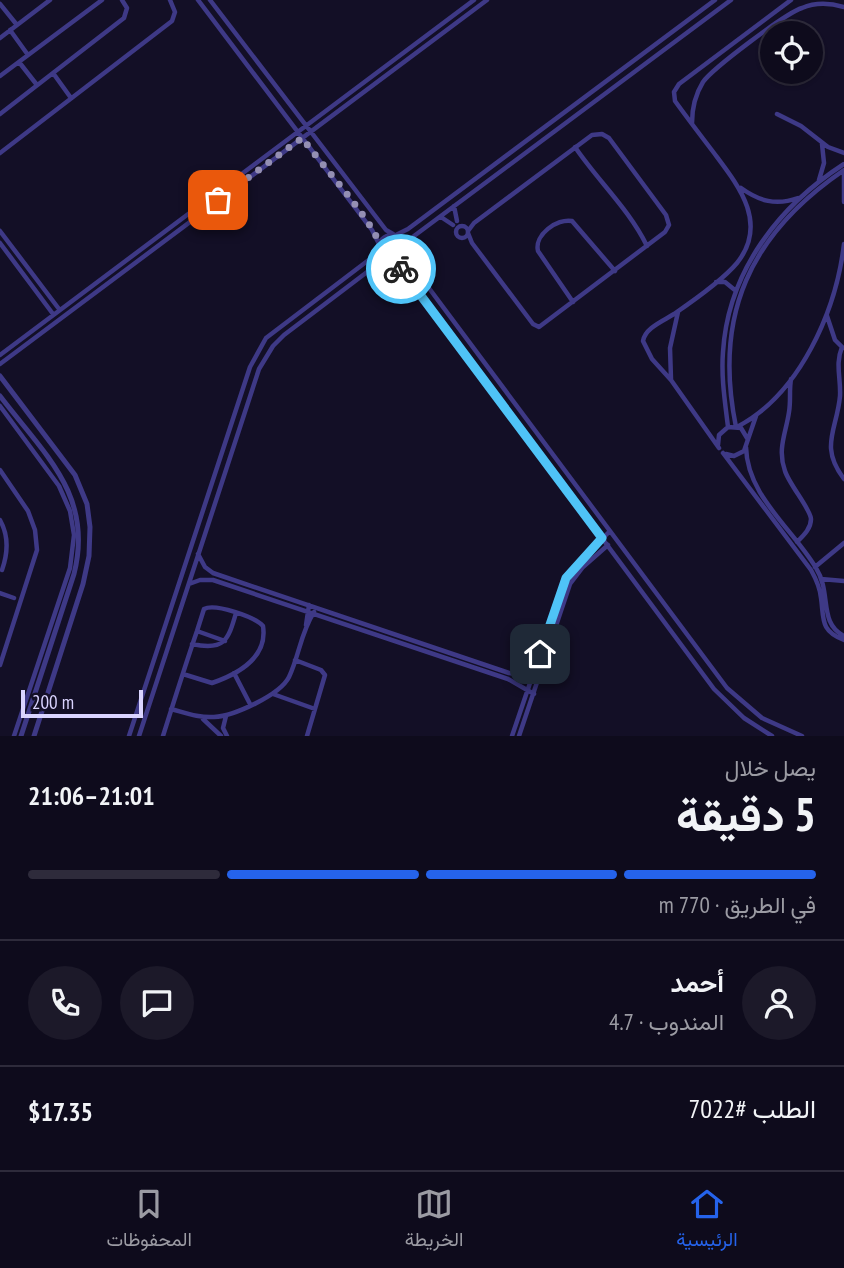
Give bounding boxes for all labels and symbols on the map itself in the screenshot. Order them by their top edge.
pin [188,170,248,230]
courier [366,234,436,304]
pin [510,624,570,684]
scale bar [21,687,144,719]

